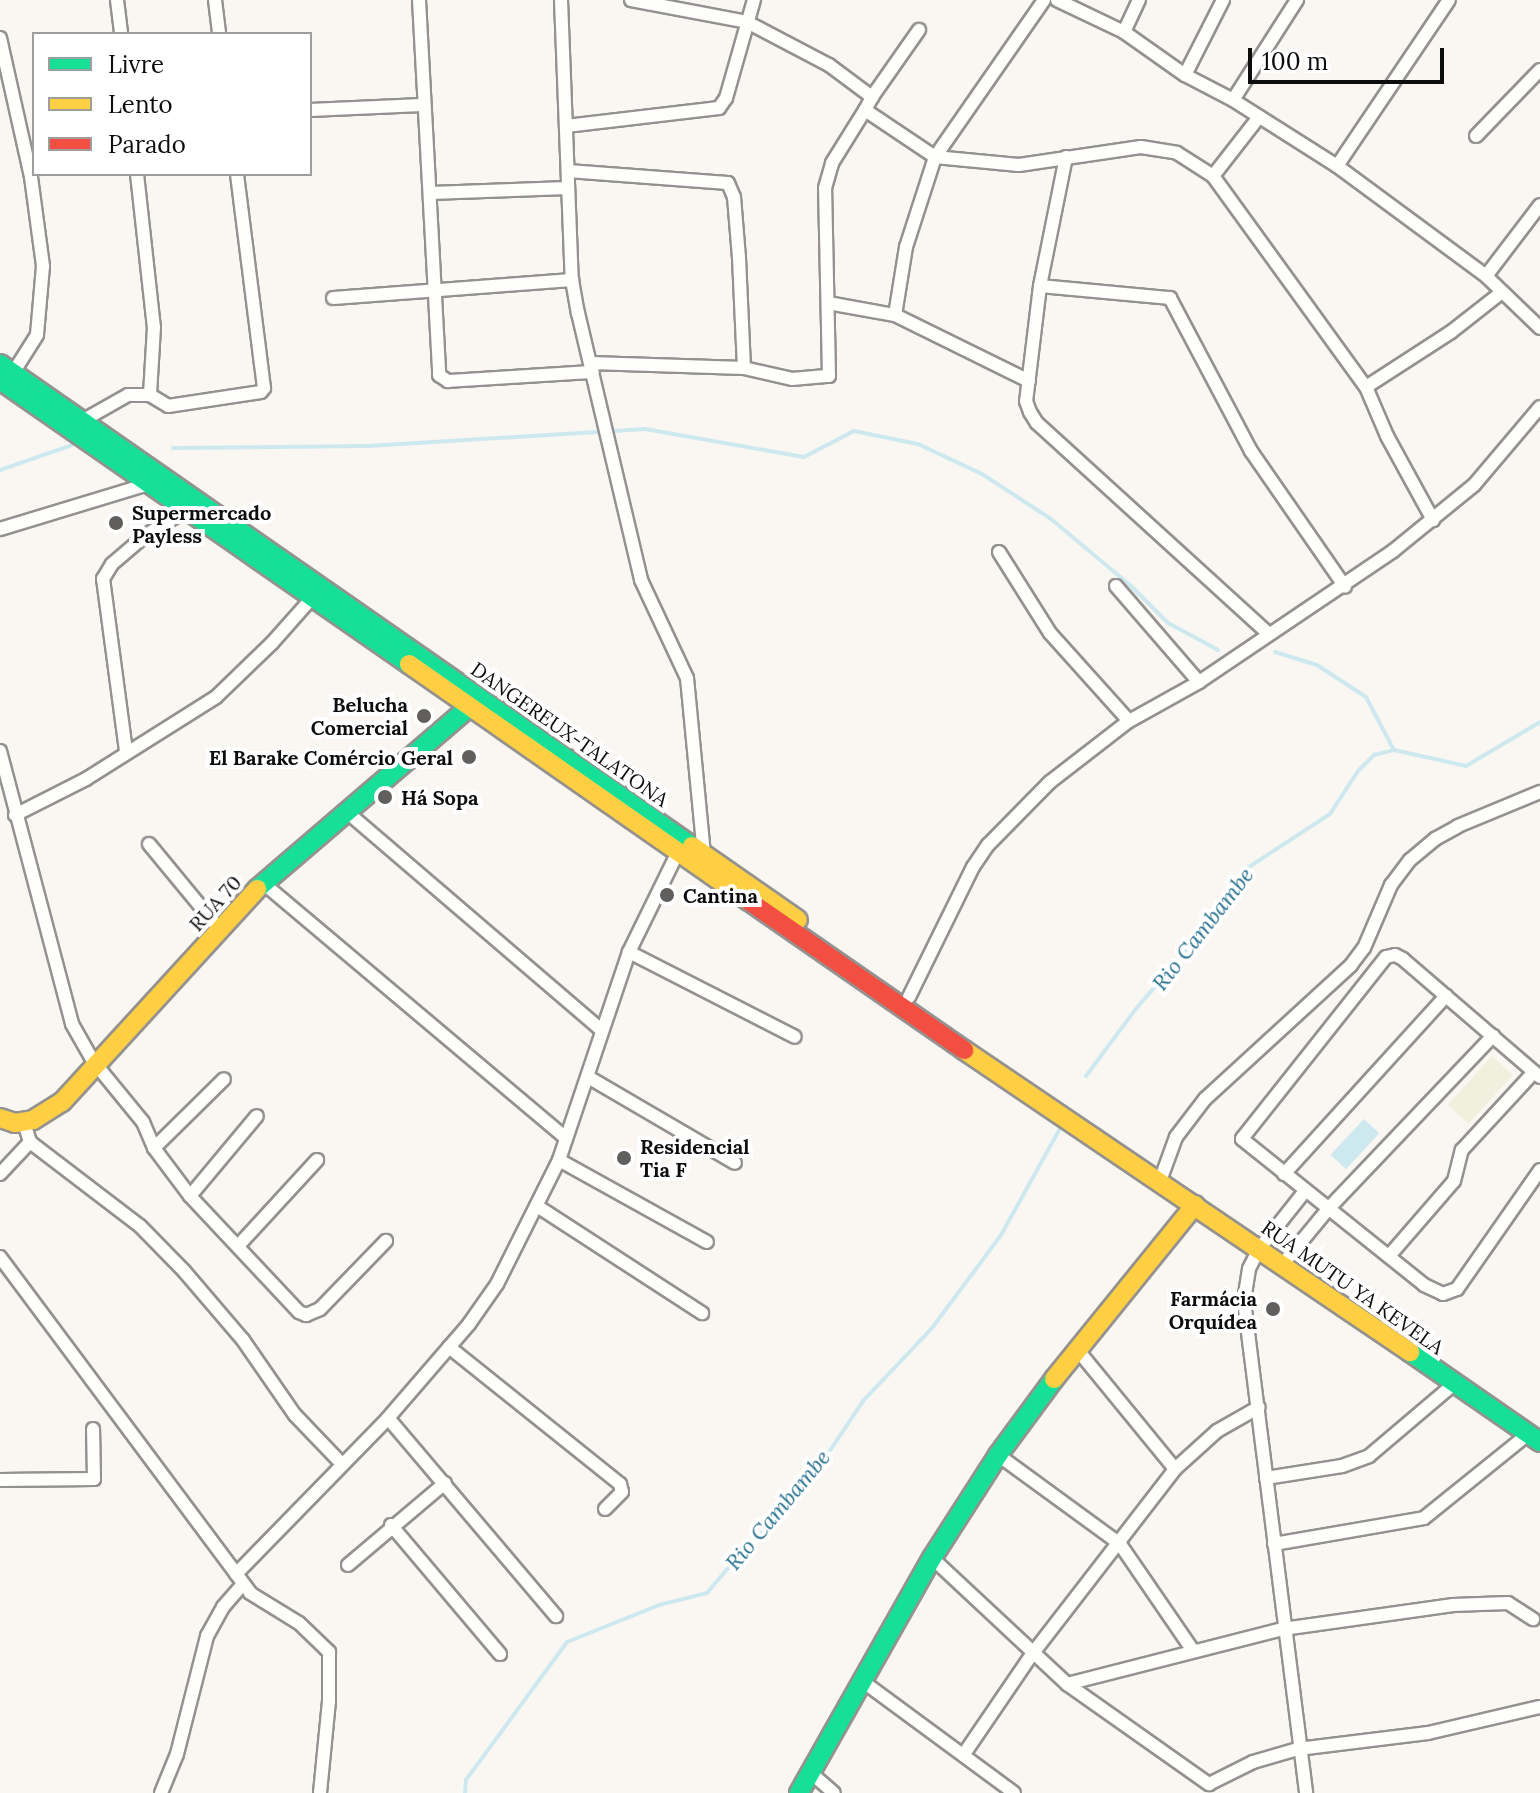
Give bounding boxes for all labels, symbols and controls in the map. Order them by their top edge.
legend [32,32,312,176]
scale bar [1252,32,1448,82]
text: 100 m [1262,46,1328,77]
text: Livre [108,49,164,80]
text: Lento [108,89,173,120]
text: Parado [108,129,186,160]
place label: Supermercado Payless [132,500,271,547]
marker: Supermercado Payless [107,514,125,532]
street label: DANGEREUX-TALATONA [467,657,673,811]
place label: Belucha Comercial [311,692,408,739]
marker: Belucha Comercial [415,707,433,725]
place label: El Barake Comércio Geral [209,745,453,769]
marker: El Barake Comércio Geral [460,748,478,766]
place label: Há Sopa [401,785,478,809]
marker: Há Sopa [376,788,394,806]
water label: Rio Cambambe [1147,862,1259,996]
street label: RUA 70 [184,870,246,936]
place label: Cantina [683,883,758,907]
marker: Cantina [658,886,676,904]
place label: Residencial Tia F [640,1134,749,1181]
marker: Residencial Tia F [615,1149,633,1167]
street label: RUA MUTU YA KEVELA [1257,1215,1449,1359]
place label: Farmácia Orquídea [1169,1286,1257,1333]
marker: Farmácia Orquídea [1264,1300,1282,1318]
water label: Rio Cambambe [720,1445,836,1575]

